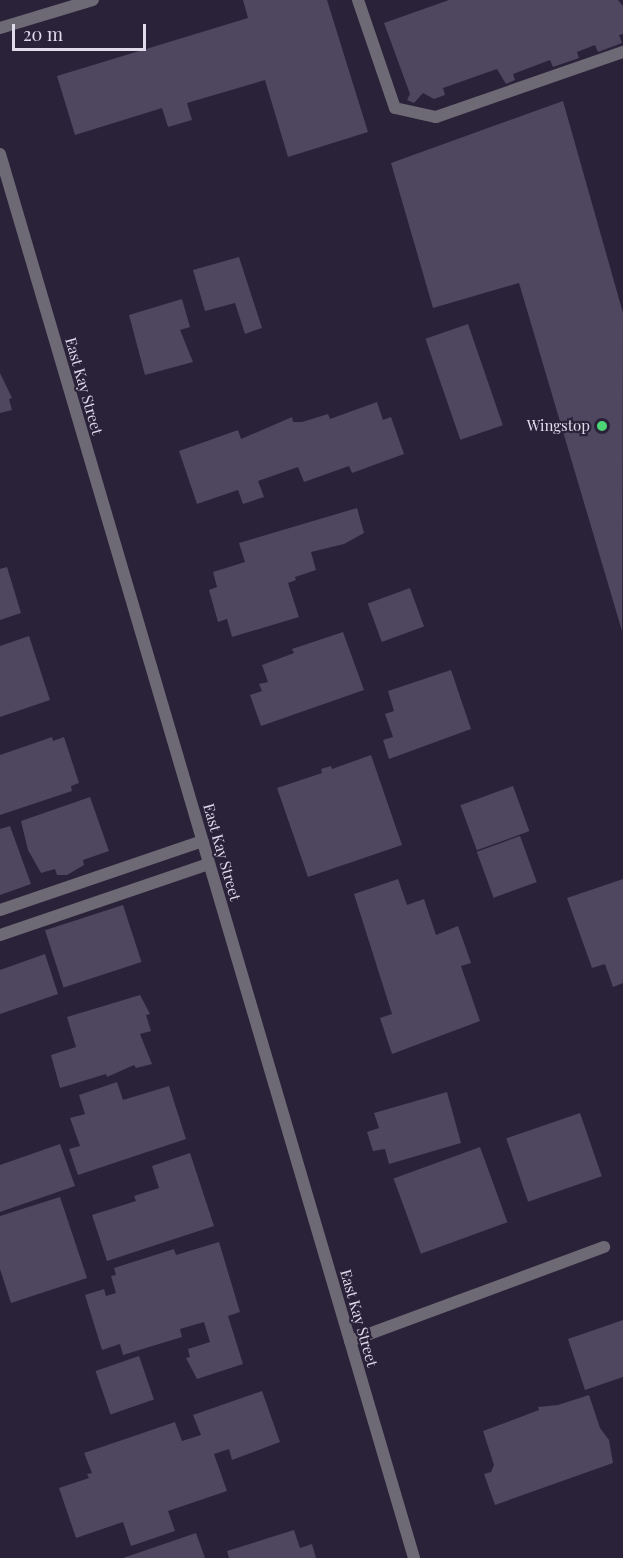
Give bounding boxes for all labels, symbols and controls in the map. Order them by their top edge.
scale bar [15,12,148,50]
text: 20 m [23,22,63,46]
street label: East Kay Street [61,335,107,437]
place label: Wingstop [527,417,590,435]
marker: Wingstop [595,419,609,433]
street label: East Kay Street [199,801,245,903]
street label: East Kay Street [336,1267,382,1369]

